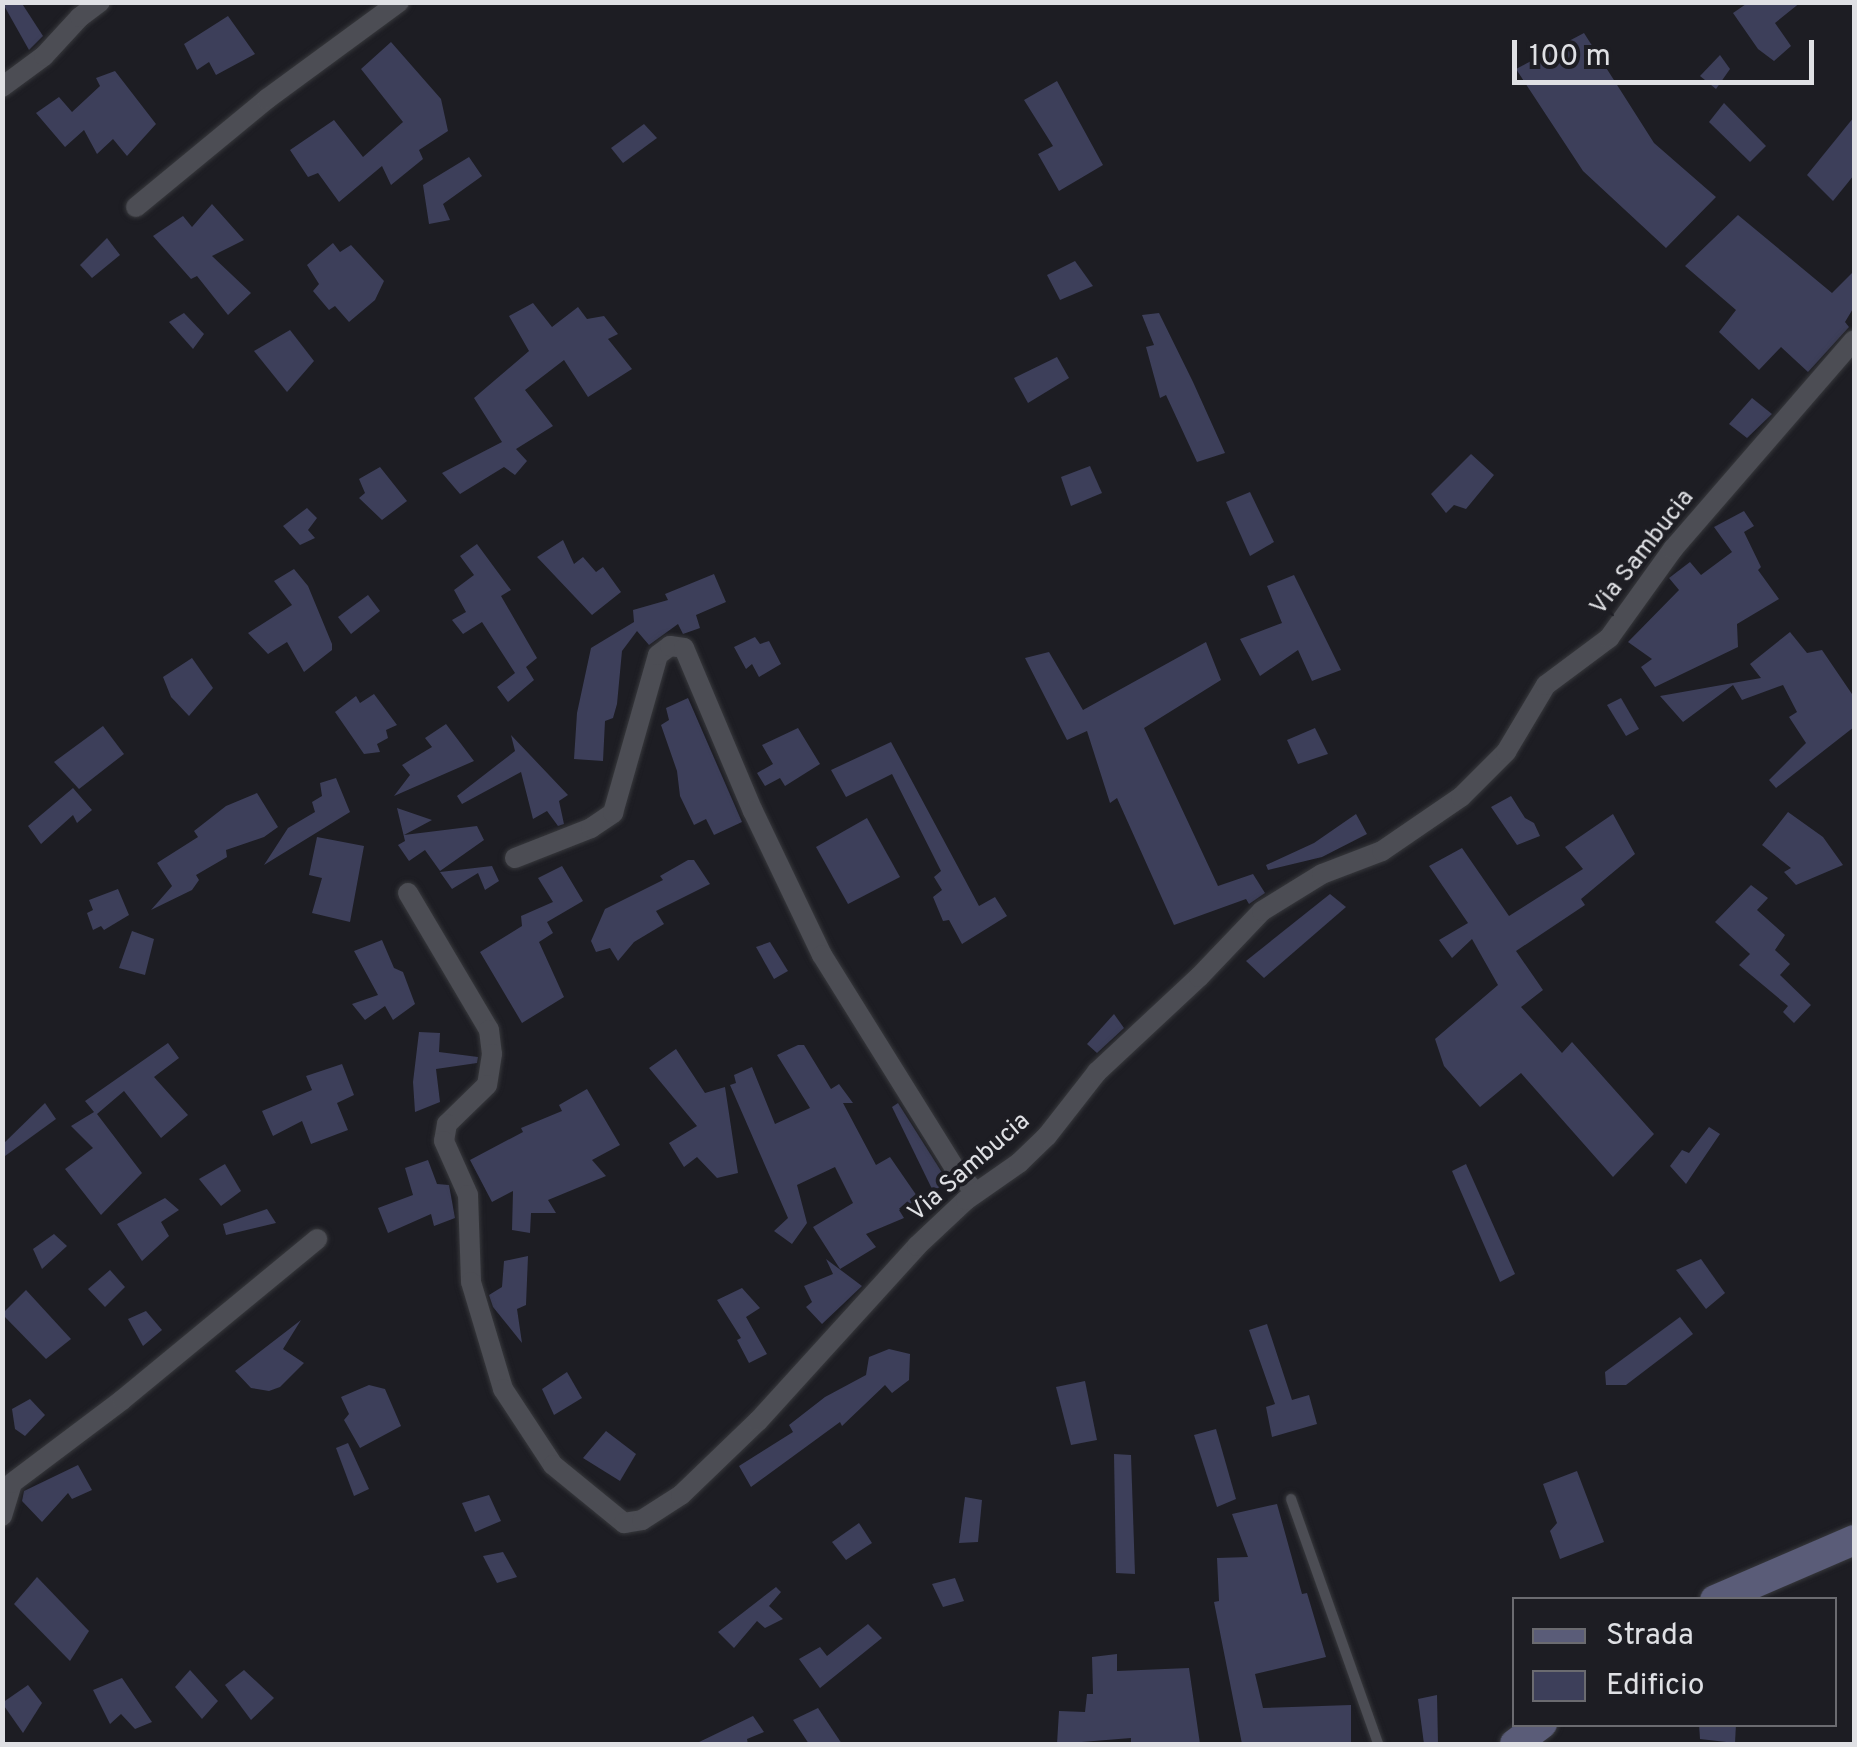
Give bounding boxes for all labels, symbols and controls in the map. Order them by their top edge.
scale bar [1517,20,1820,82]
text: 100 m [1529,39,1611,76]
street label: Via Sambucia [1585,484,1701,622]
street label: Via Sambucia [903,1107,1037,1229]
legend [1512,1597,1837,1727]
text: Strada [1606,1618,1694,1655]
text: Edificio [1606,1668,1704,1705]

